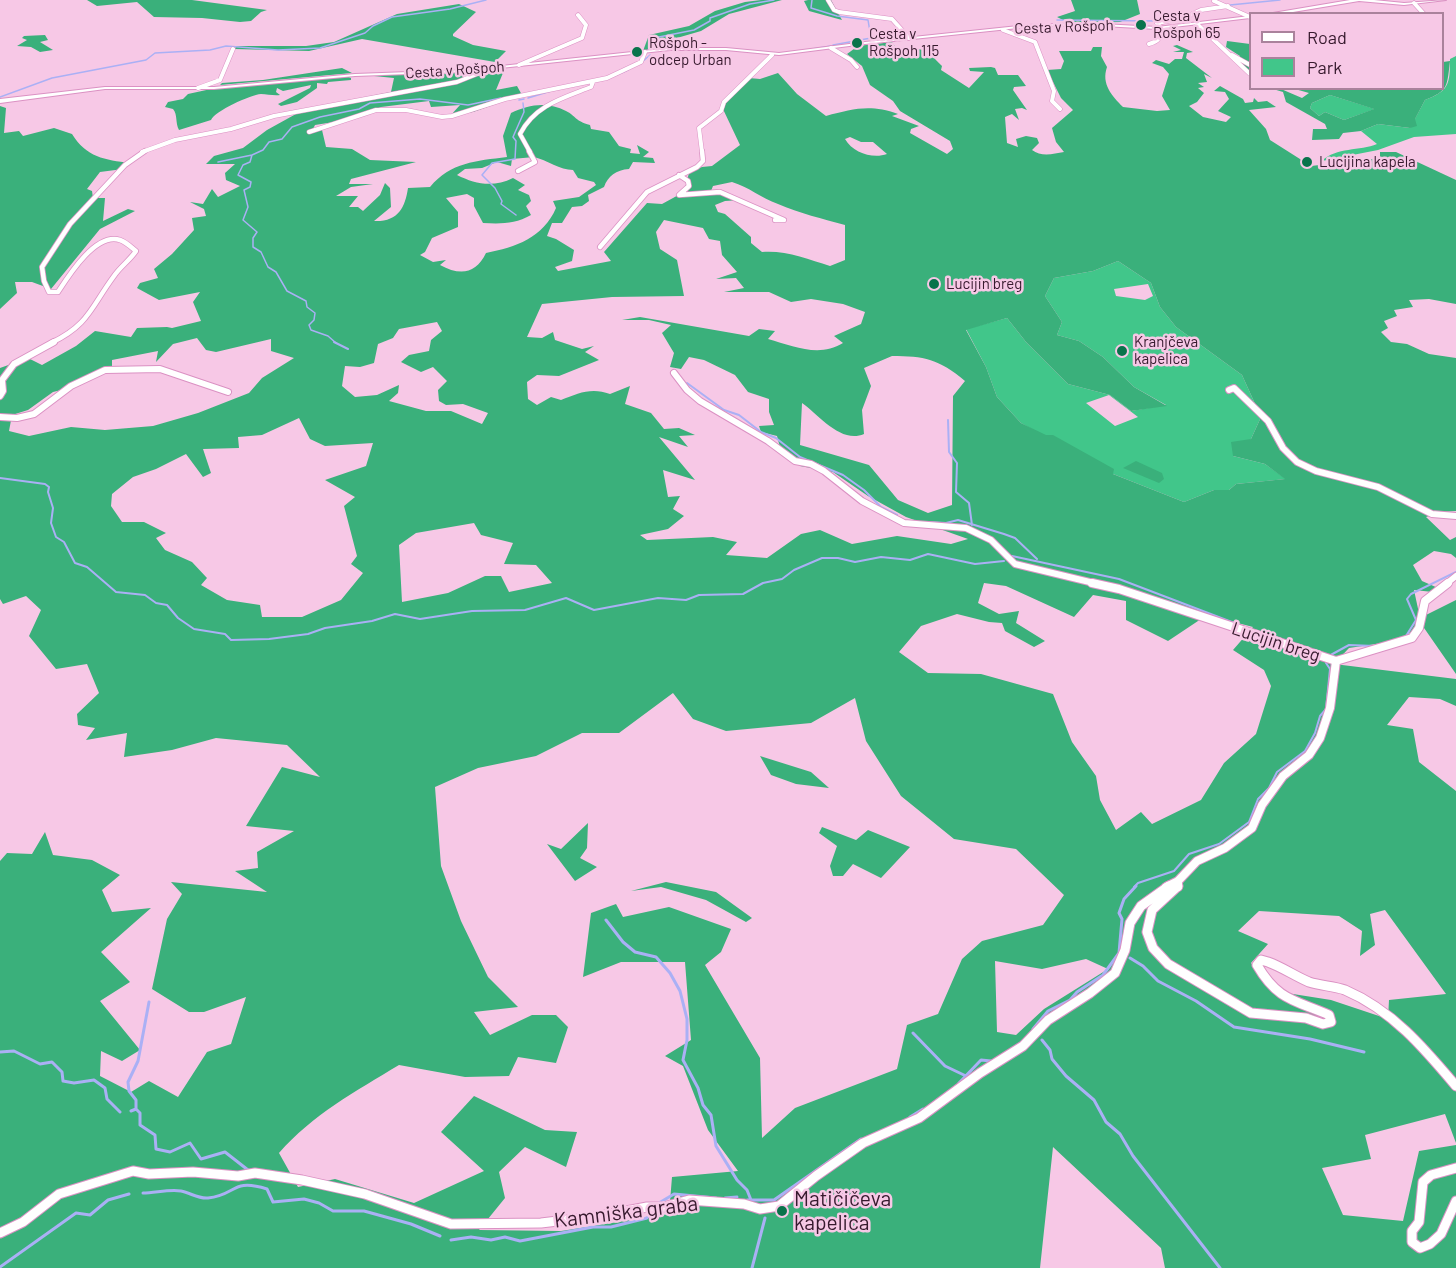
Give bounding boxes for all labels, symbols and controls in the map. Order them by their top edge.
place label: Cesta v Rošpoh 65 [1153,7,1220,42]
legend [1249,12,1444,90]
street label: Cesta v Rošpoh [1014,16,1114,38]
marker: Cesta v Rošpoh 65 [1134,18,1148,32]
place label: Cesta v Rošpoh 115 [869,25,939,60]
text: Road [1307,26,1347,48]
place label: Rošpoh - odcep Urban [649,34,732,69]
marker: Cesta v Rošpoh 115 [850,36,864,50]
marker: Rošpoh - odcep Urban [630,45,644,59]
text: Park [1307,56,1342,78]
street label: Cesta v Rošpoh [405,58,505,82]
place label: Lucijina kapela [1319,153,1416,171]
marker: Lucijina kapela [1300,155,1314,169]
place label: Lucijin breg [946,275,1022,293]
marker: Lucijin breg [927,277,941,291]
place label: Kranjčeva kapelica [1134,333,1198,368]
marker: Kranjčeva kapelica [1115,344,1129,358]
street label: Lucijin breg [1229,618,1323,666]
place label: Matičičeva kapelica [794,1186,891,1236]
street label: Kamniška graba [553,1191,699,1233]
marker: Matičičeva kapelica [775,1204,789,1218]

